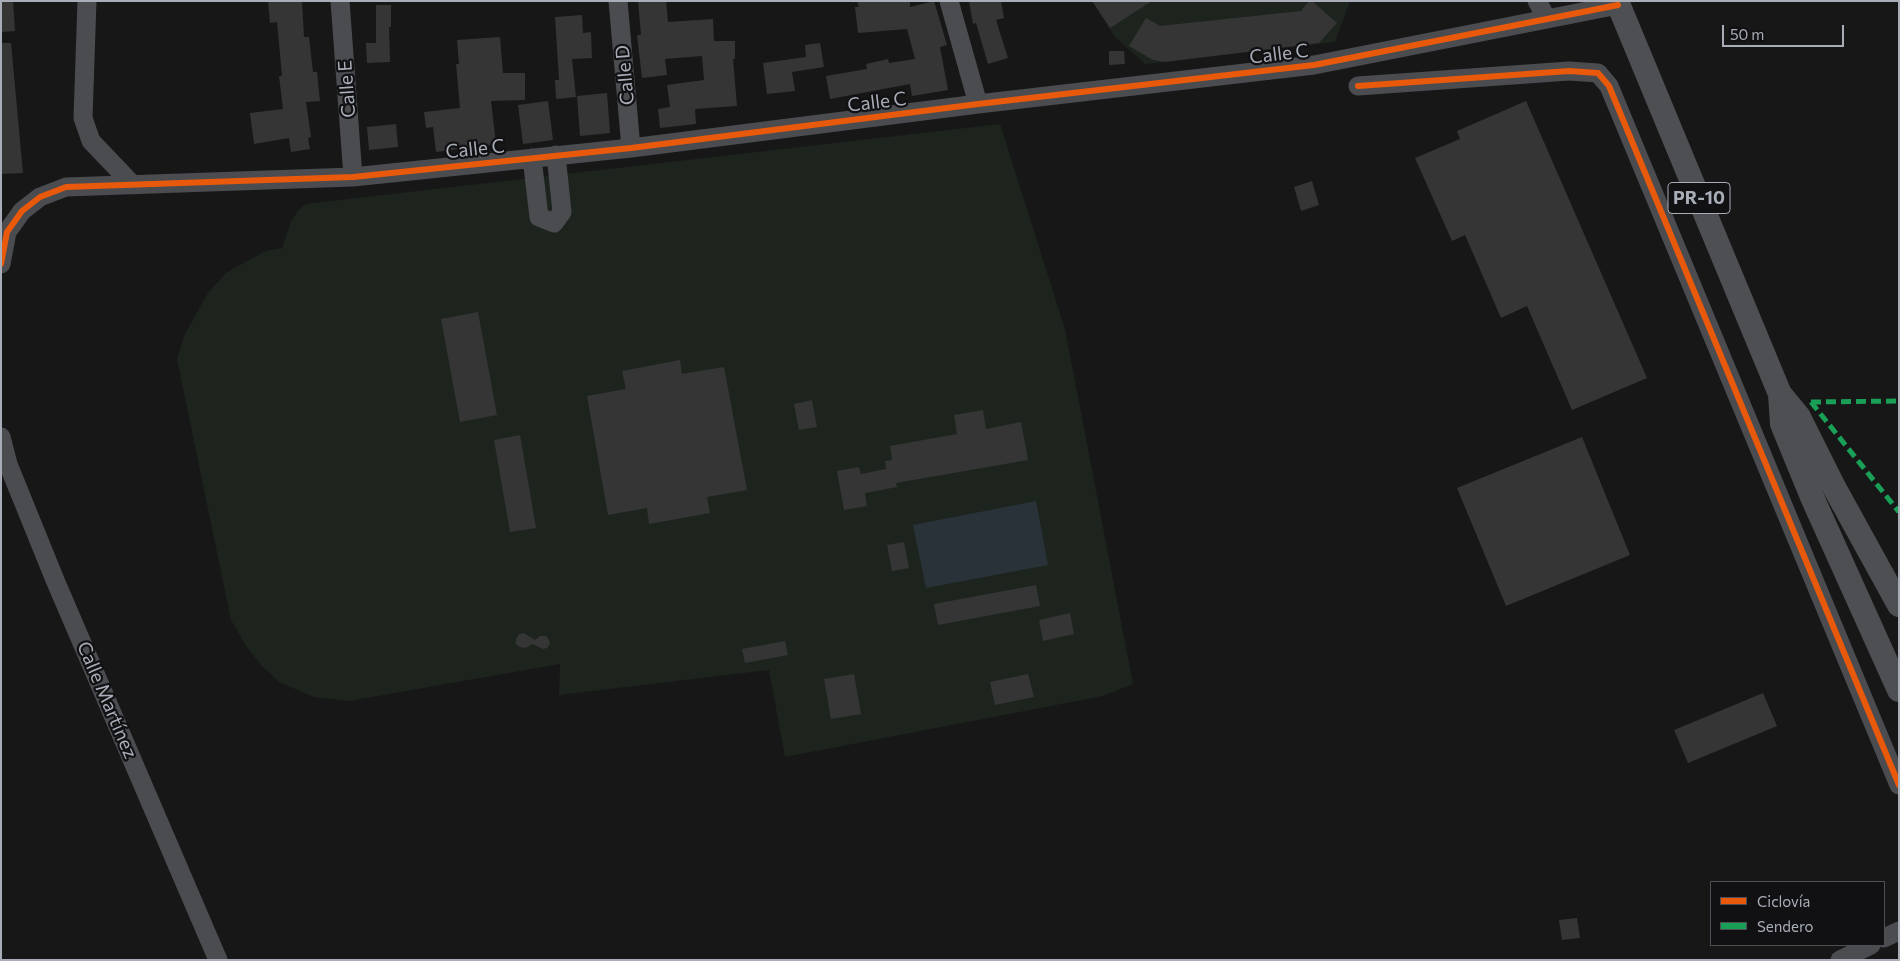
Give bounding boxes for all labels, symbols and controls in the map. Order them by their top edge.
scale bar [1725,15,1848,47]
text: 50 m [1730,25,1764,43]
street label: Calle C [1248,39,1310,69]
street label: Calle D [611,44,639,106]
street label: Calle E [334,60,360,118]
street label: Calle C [846,87,908,117]
street label: Calle C [444,135,506,163]
road number: PR-10 [1668,182,1730,214]
street label: Calle Martínez [72,638,142,762]
legend [1710,881,1885,946]
text: Ciclovía [1757,892,1810,910]
text: Sendero [1757,917,1814,935]

